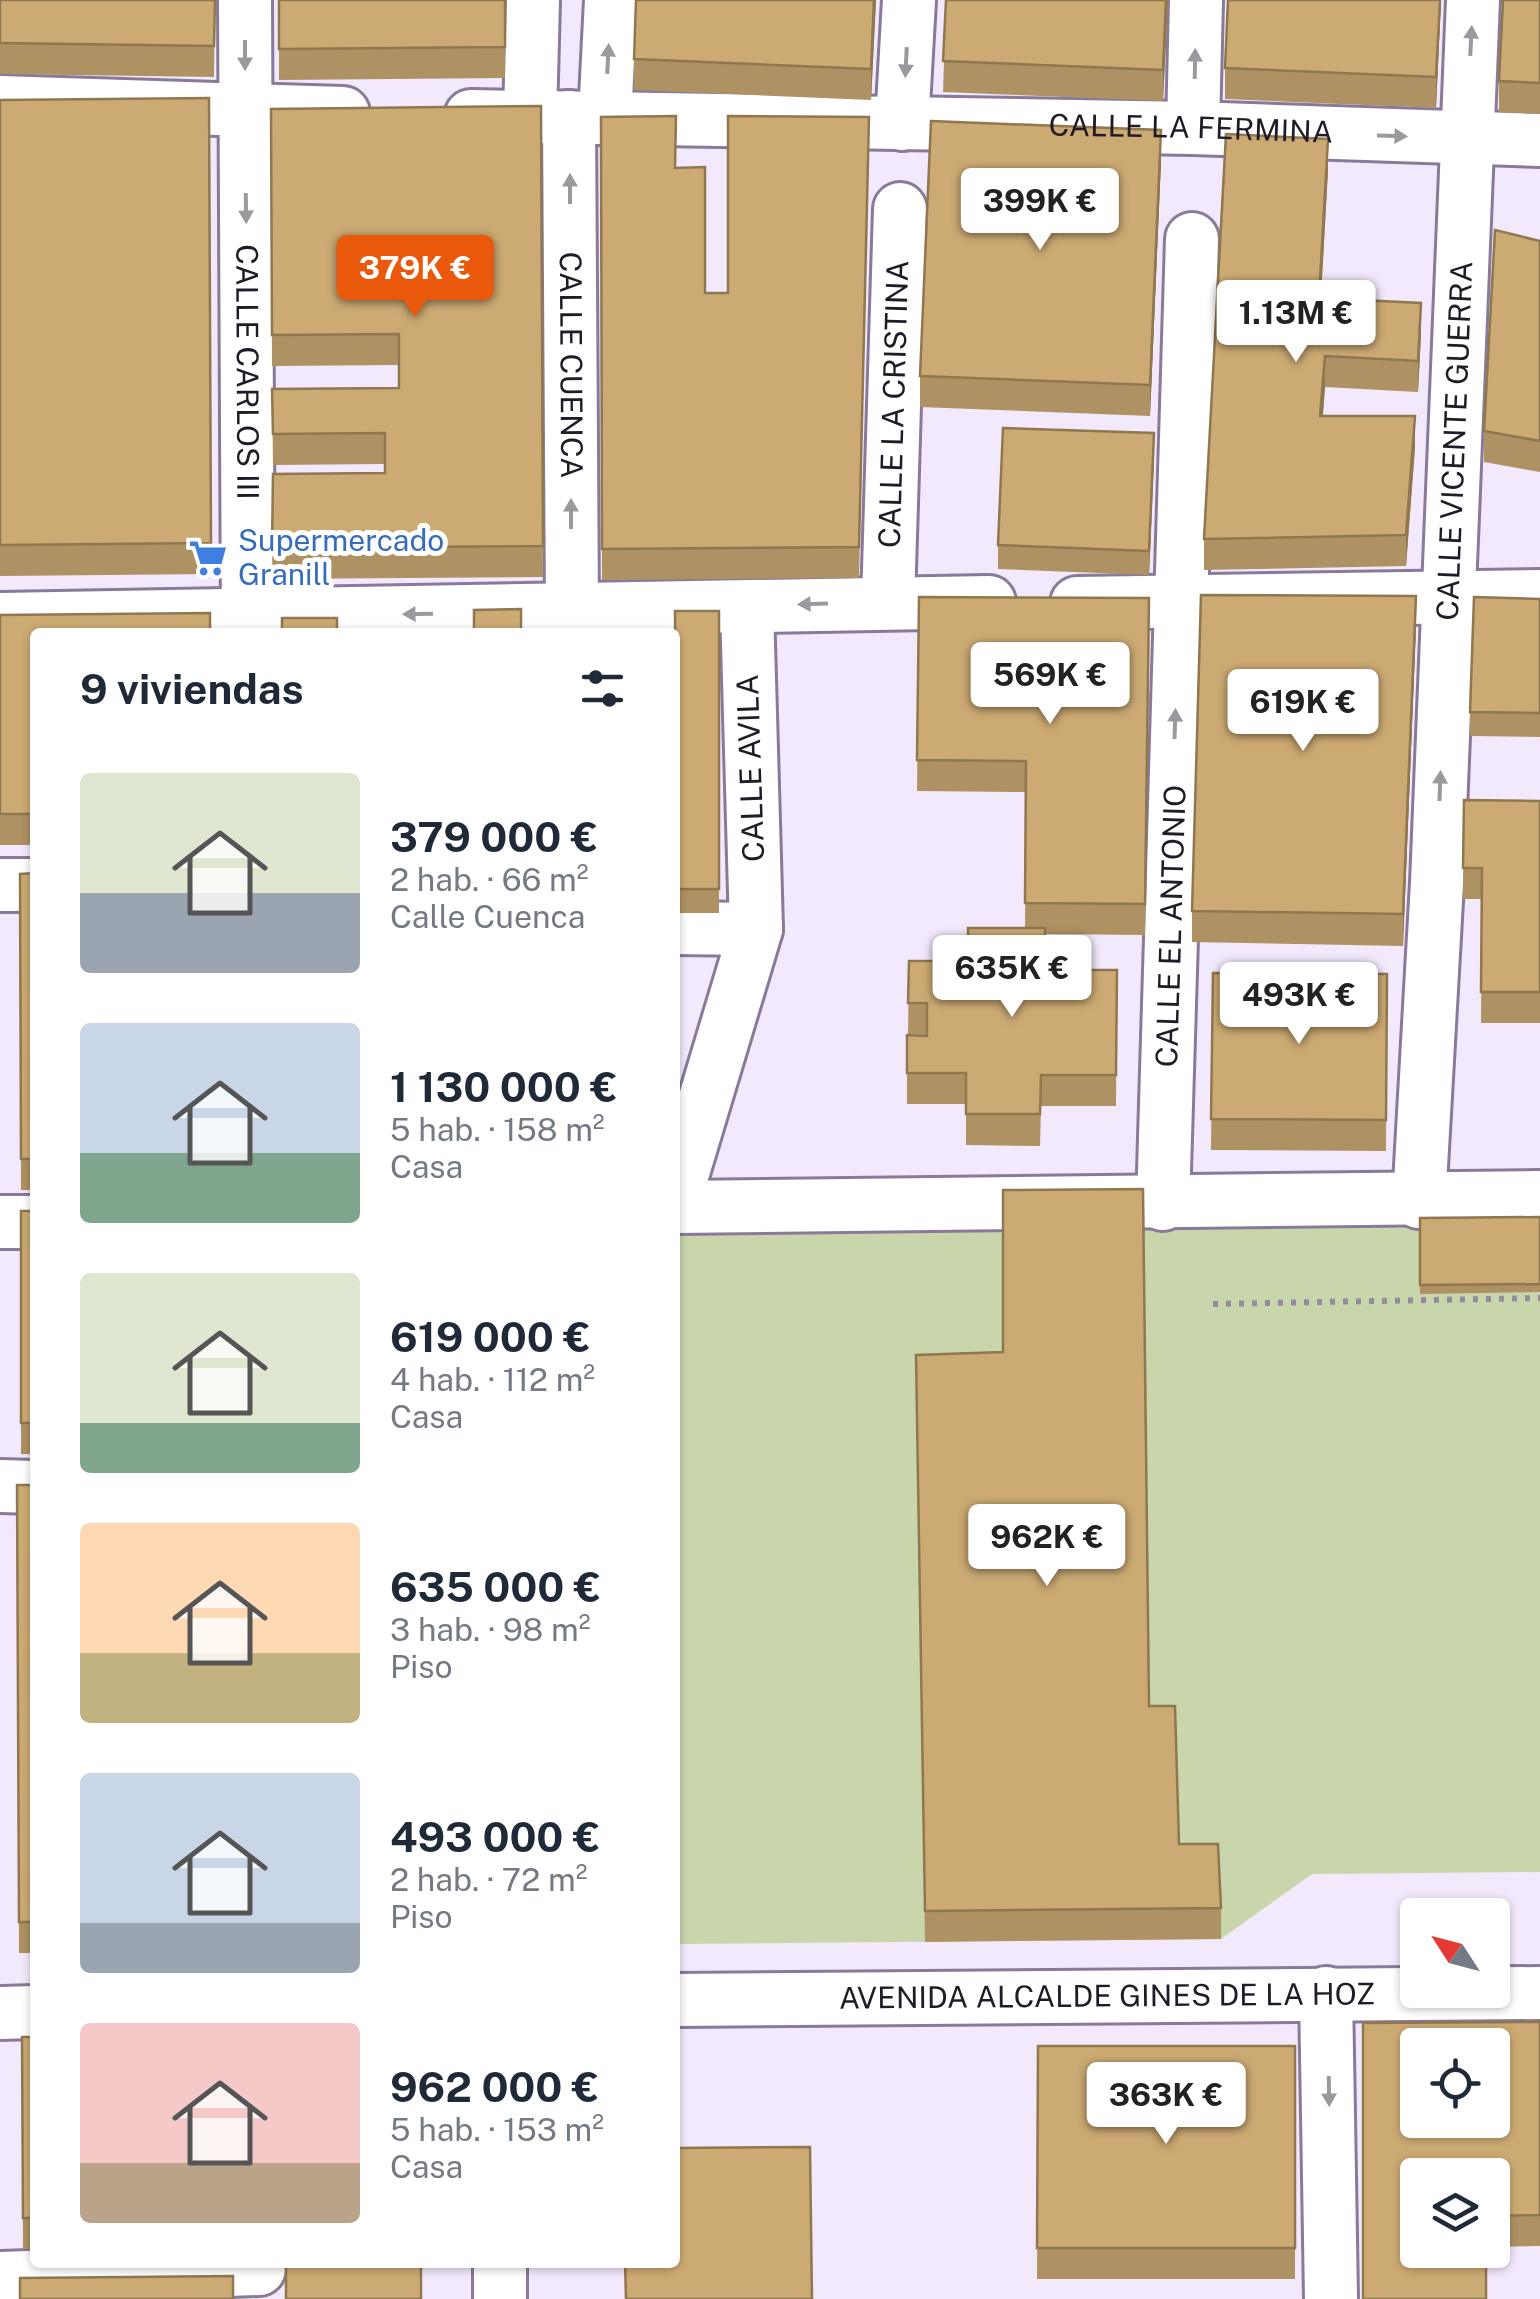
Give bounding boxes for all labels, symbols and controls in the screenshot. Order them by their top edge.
one-way arrow [1463,25,1479,57]
one-way arrow [237,40,253,72]
one-way arrow [601,42,617,74]
one-way arrow [898,46,914,78]
one-way arrow [1187,48,1203,80]
street label: CALLE LA FERMINA [1048,107,1334,150]
one-way arrow [1377,128,1409,144]
pin: 399K € [959,168,1121,253]
one-way arrow [562,173,578,205]
text: 399K € [983,182,1097,219]
one-way arrow [238,192,254,224]
pin: 379K € [334,235,496,320]
street label: CALLE CARLOS III [229,244,266,500]
text: 379K € [359,249,471,286]
street label: CALLE CUENCA [553,251,590,479]
street label: CALLE LA CRISTINA [871,260,915,548]
street label: CALLE VICENTE GUERRA [1429,260,1479,621]
pin: 1.13M € [1204,280,1388,365]
text: 1.13M € [1239,294,1353,331]
one-way arrow [563,498,579,530]
place label: Supermercado Granill [238,522,444,592]
supermarket icon: Supermercado Granill [187,537,229,579]
one-way arrow [796,597,828,613]
one-way arrow [401,606,433,622]
pin: 569K € [969,642,1131,727]
text: 569K € [993,656,1107,693]
icon: filters [575,661,630,716]
text: 9 viviendas [80,664,304,713]
pin: 619K € [1222,669,1384,754]
street label: CALLE AVILA [729,674,771,862]
text: 619K € [1250,683,1356,720]
one-way arrow [1167,707,1183,739]
one-way arrow [1433,769,1449,801]
street label: CALLE EL ANTONIO [1148,784,1193,1068]
text: 379 000 € [390,812,598,861]
icon: home [160,813,280,933]
text: 2 hab. · 66 m² [390,861,589,898]
text: Calle Cuenca [390,898,585,935]
pin: 635K € [931,935,1093,1020]
text: 635K € [955,949,1069,986]
pin: 493K € [1218,962,1380,1047]
text: 493K € [1242,976,1356,1013]
text: 1 130 000 € [390,1062,618,1111]
icon: home [160,1063,280,1183]
text: 5 hab. · 158 m² [390,1111,605,1148]
text: Casa [390,1148,463,1185]
text: 619 000 € [390,1312,591,1361]
icon: home [160,1313,280,1433]
text: 4 hab. · 112 m² [390,1361,595,1398]
text: Casa [390,1398,463,1435]
pin: 962K € [966,1504,1128,1589]
text: 962K € [990,1518,1104,1555]
text: 635 000 € [390,1562,601,1611]
icon: home [160,1563,280,1683]
text: 3 hab. · 98 m² [390,1611,590,1648]
text: Piso [390,1648,453,1685]
text: 493 000 € [390,1812,600,1861]
icon: home [160,1813,280,1933]
text: 2 hab. · 72 m² [390,1861,587,1898]
text: Piso [390,1898,453,1935]
north arrow [1400,1898,1510,2008]
map controls [1400,1898,1510,2268]
street label: AVENIDA ALCALDE GINES DE LA HOZ [839,1975,1375,2016]
button: locate [1400,2028,1510,2138]
text: 962 000 € [390,2062,599,2111]
pin: 363K € [1085,2062,1247,2147]
icon: home [160,2063,280,2183]
one-way arrow [1321,2075,1337,2107]
text: 363K € [1109,2076,1223,2113]
text: 5 hab. · 153 m² [390,2111,604,2148]
text: Casa [390,2148,463,2185]
button: layers [1400,2158,1510,2268]

